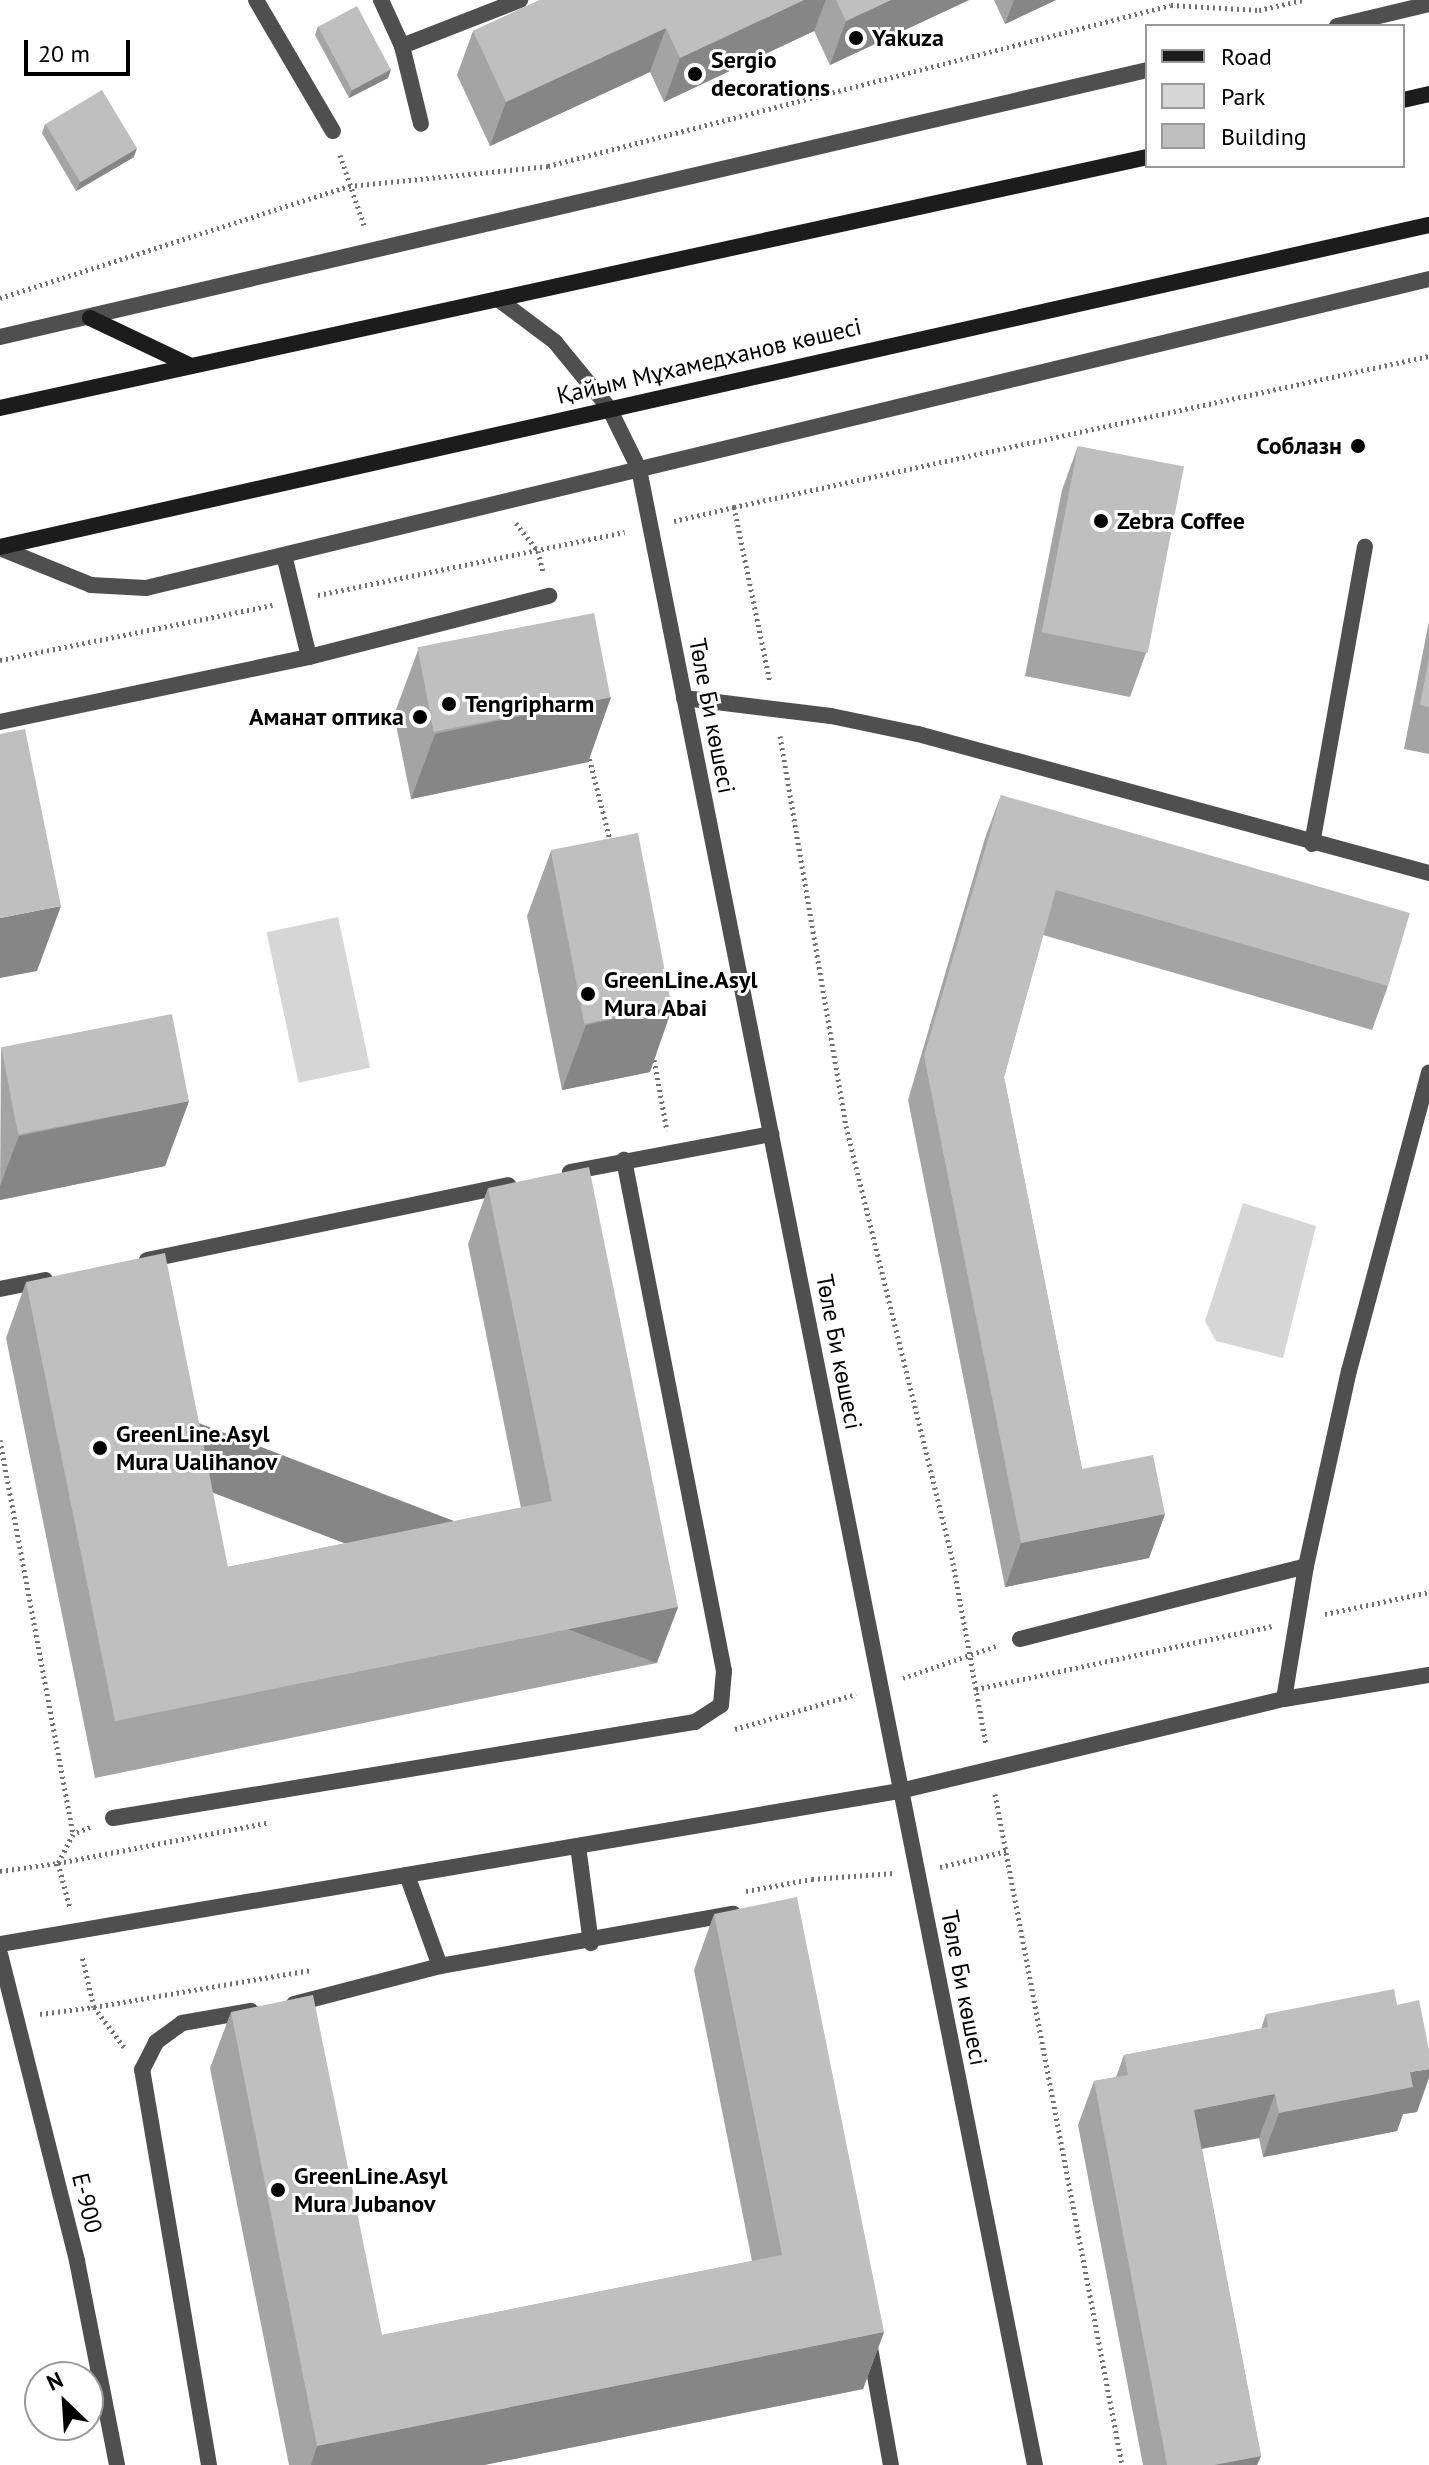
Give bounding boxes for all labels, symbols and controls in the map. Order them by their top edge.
scale bar [28,24,134,74]
place label: Yakuza [872,24,944,52]
legend [1145,24,1405,168]
marker: Yakuza [847,29,865,47]
text: 20 m [38,38,90,69]
text: Road [1221,41,1272,72]
place label: Sergio decorations [711,46,830,102]
marker: Sergio decorations [686,65,704,83]
text: Park [1221,81,1265,112]
text: Building [1221,121,1307,152]
street label: Қайым Мұхамедханов көшесі [554,312,864,410]
place label: Соблазн [1256,432,1342,460]
marker: Соблазн [1349,437,1367,455]
place label: Zebra Coffee [1117,507,1245,535]
marker: Zebra Coffee [1092,512,1110,530]
street label: Төле Би көшесі [683,636,741,796]
place label: Tengripharm [465,690,594,718]
marker: Tengripharm [440,695,458,713]
place label: Аманат оптика [248,703,404,731]
marker: Аманат оптика [411,708,429,726]
place label: GreenLine.Asyl Mura Abai [604,966,758,1022]
marker: GreenLine.Asyl Mura Abai [579,985,597,1003]
street label: Төле Би көшесі [810,1272,868,1432]
place label: GreenLine.Asyl Mura Ualihanov [116,1420,277,1476]
marker: GreenLine.Asyl Mura Ualihanov [91,1439,109,1457]
street label: Төле Би көшесі [935,1908,993,2068]
place label: GreenLine.Asyl Mura Jubanov [294,2162,448,2218]
street label: E-900 [66,2170,108,2236]
marker: GreenLine.Asyl Mura Jubanov [269,2181,287,2199]
north arrow [24,2361,104,2441]
text: N [42,2365,67,2397]

